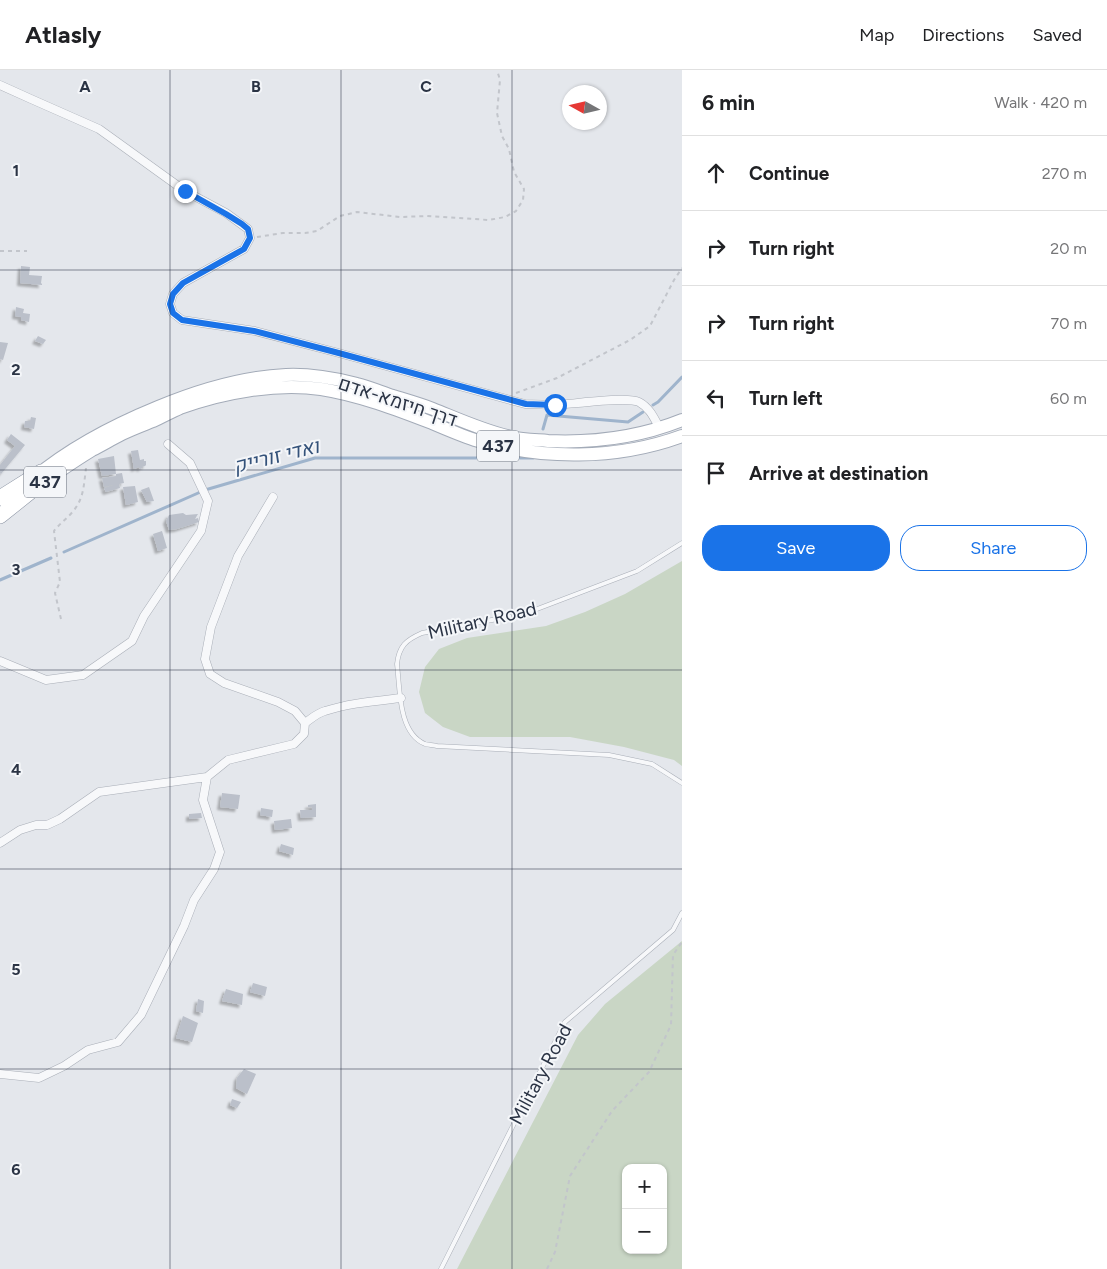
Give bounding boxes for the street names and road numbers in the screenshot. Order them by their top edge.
street label: דרך חיזמא-אדם [335,371,460,432]
road number: 437 [477,431,519,462]
road number: 437 [24,467,66,498]
street label: Military Road [426,597,539,644]
street label: Military Road [504,1020,577,1129]

